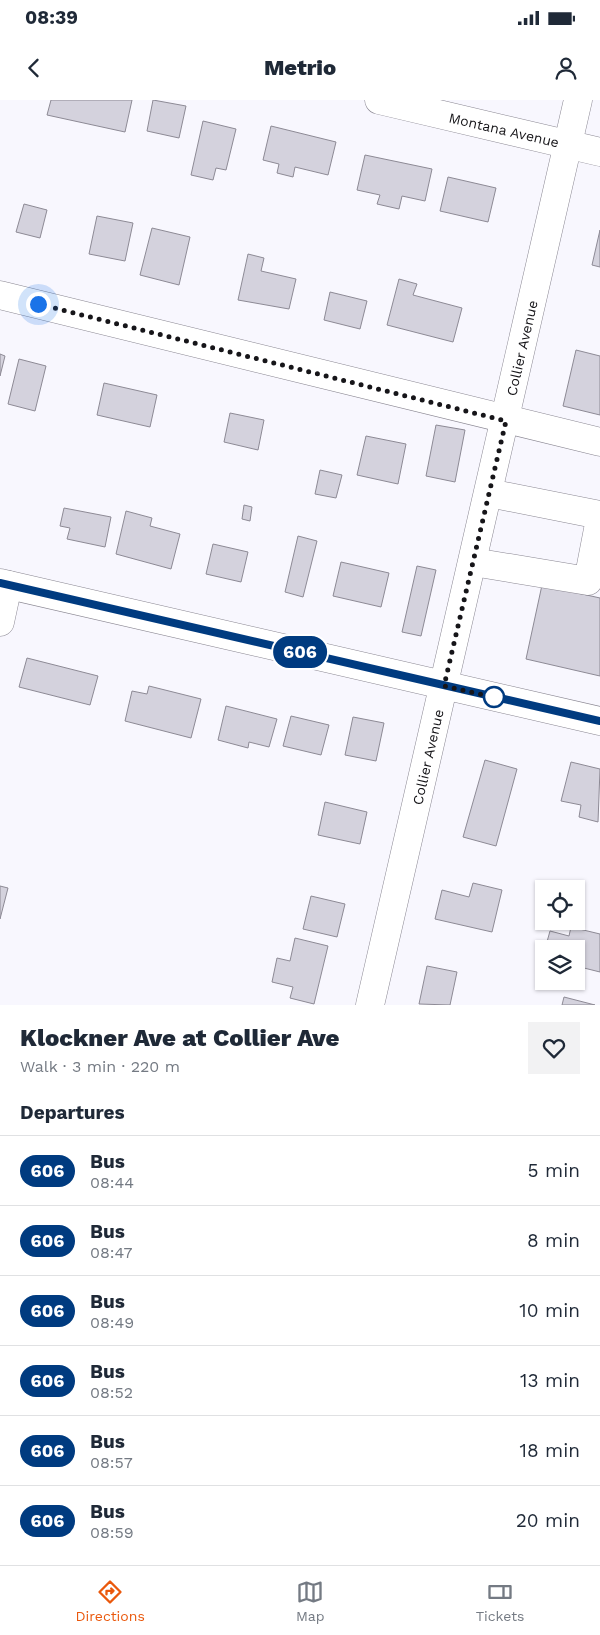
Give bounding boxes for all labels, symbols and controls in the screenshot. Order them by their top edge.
text: 08:39 [25,6,78,29]
icon: back [20,54,48,82]
icon: person [552,54,580,82]
text: Metrio [264,55,336,80]
street label: Montana Avenue [447,110,561,150]
your location [26,292,51,317]
street label: Collier Avenue [503,299,541,397]
line badge: 606 [271,636,329,668]
text: 606 [283,641,317,662]
unlabelled marker [483,686,505,708]
street label: Collier Avenue [409,708,447,806]
map controls [535,880,585,990]
button: locate [535,880,585,930]
button: layers [535,940,585,990]
button: heart [528,1022,580,1074]
text: Klockner Ave at Collier Ave [20,1024,339,1052]
text: Walk · 3 min · 220 m [20,1057,180,1076]
text: Departures [20,1101,125,1124]
text: Bus [90,1150,125,1173]
text: 5 min [528,1159,580,1182]
text: 606 [31,1160,64,1181]
text: 08:44 [90,1173,134,1192]
text: Bus [90,1220,125,1243]
text: 8 min [527,1229,580,1252]
text: 606 [31,1230,64,1251]
text: 08:47 [90,1243,133,1262]
text: Bus [90,1290,125,1313]
text: 10 min [519,1299,580,1322]
text: 606 [31,1300,64,1321]
text: 08:49 [90,1313,134,1332]
text: Bus [90,1360,125,1383]
text: 13 min [520,1369,580,1392]
text: 606 [31,1370,64,1391]
text: 08:52 [90,1383,133,1402]
text: Bus [90,1430,125,1453]
text: 18 min [519,1439,580,1462]
text: 606 [31,1440,64,1461]
text: 08:57 [90,1453,133,1472]
text: Bus [90,1500,125,1523]
text: 20 min [516,1509,580,1532]
text: 606 [31,1510,64,1531]
text: 08:59 [90,1523,134,1542]
tab: Directions [76,1578,145,1624]
tab: Map [296,1578,325,1624]
tab: Tickets [476,1578,524,1624]

